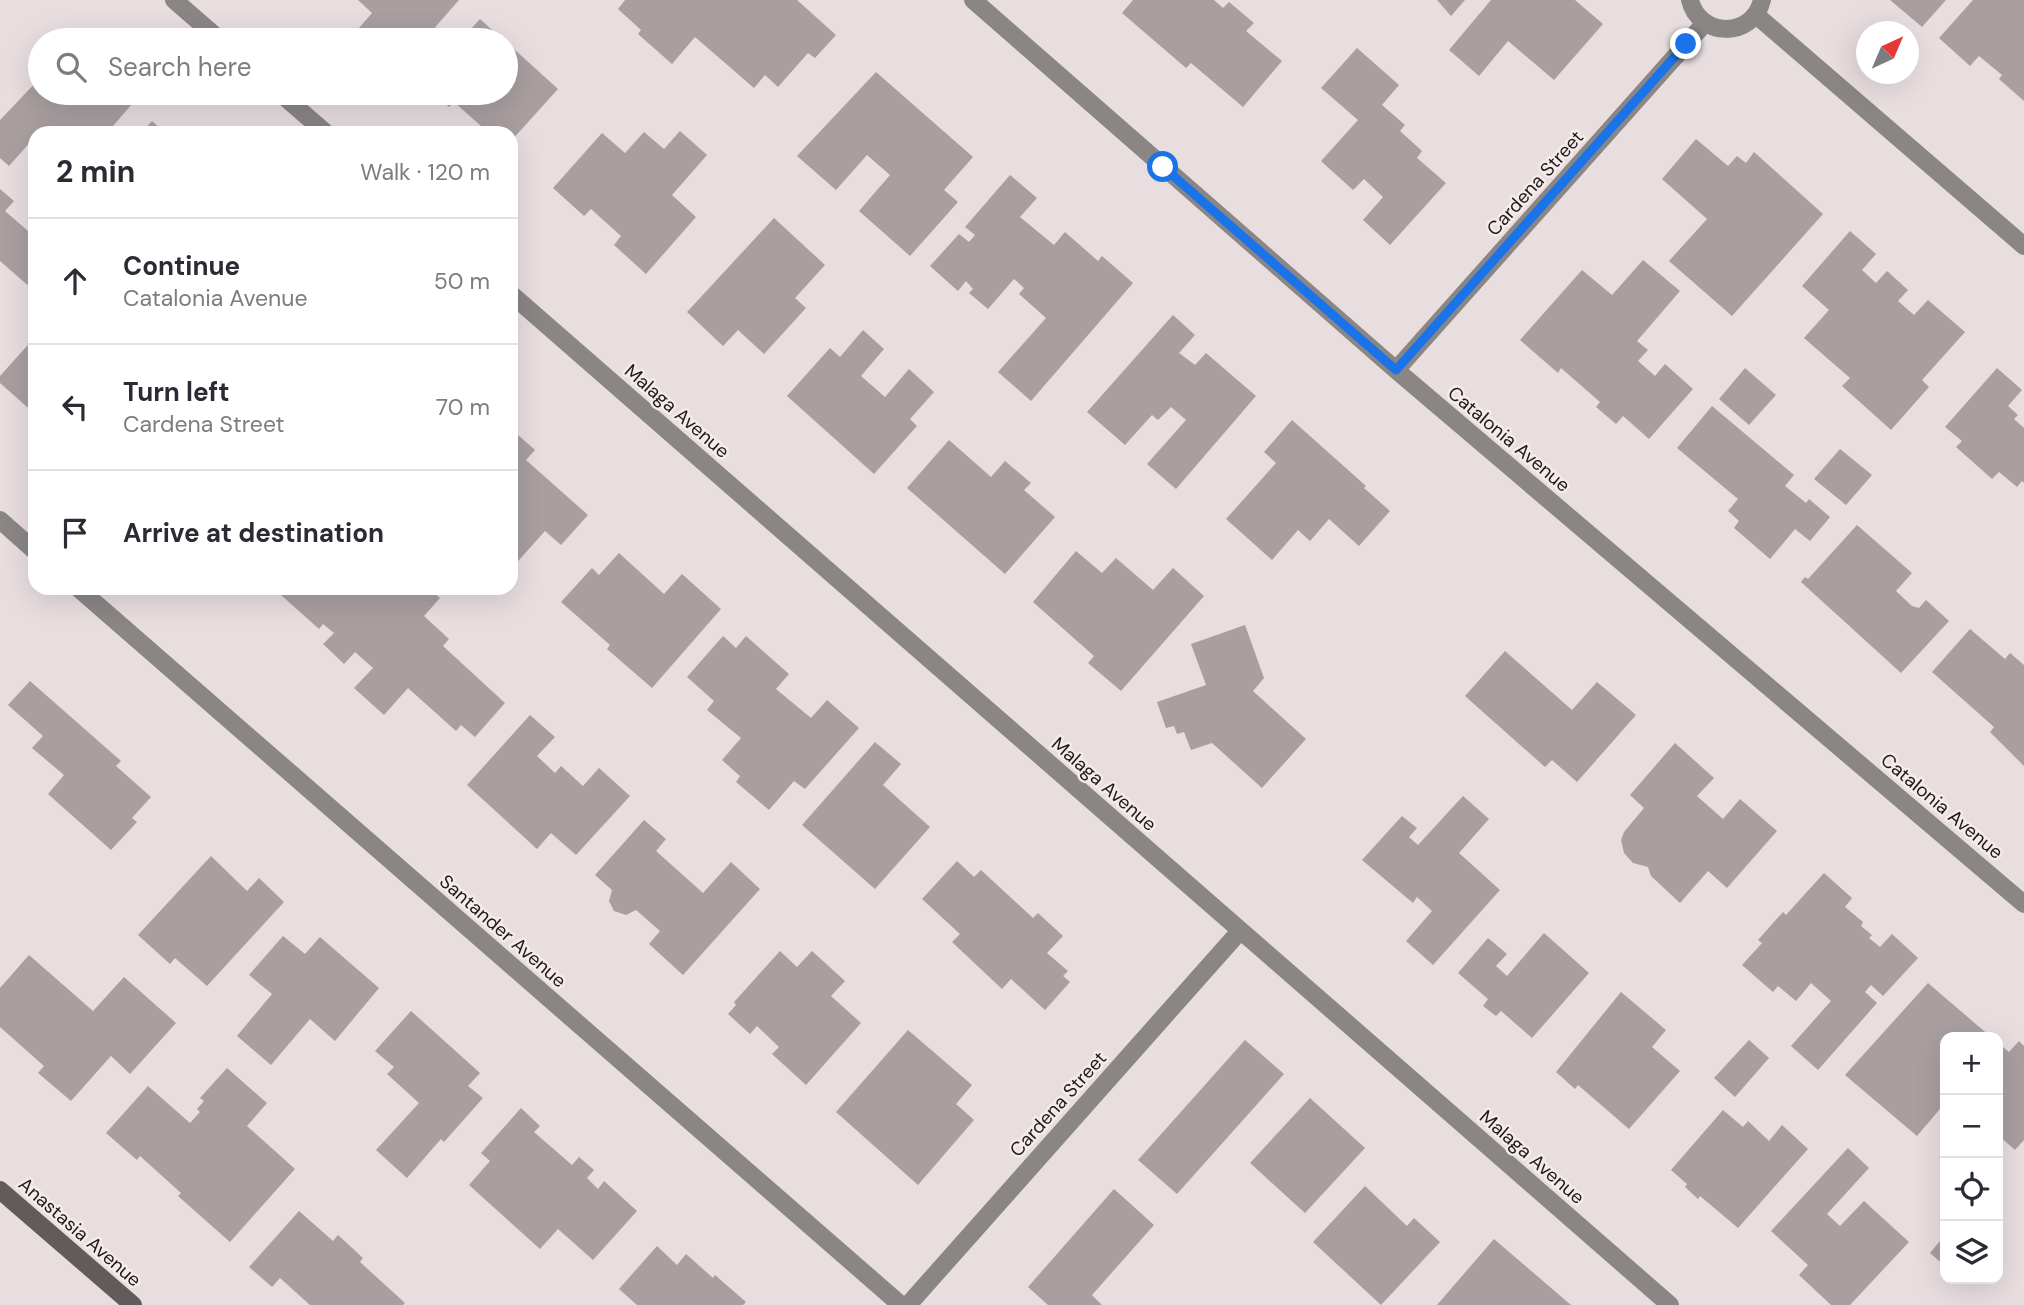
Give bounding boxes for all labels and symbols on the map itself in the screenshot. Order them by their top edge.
north arrow [1856,21,1919,84]
route end [1670,28,1701,59]
street label: Cardena Street [1481,125,1589,241]
route start [1147,151,1178,182]
street label: Malaga Avenue [619,358,735,464]
street label: Catalonia Avenue [1443,380,1575,498]
street label: Malaga Avenue [1046,731,1162,837]
street label: Catalonia Avenue [1876,747,2008,865]
street label: Santander Avenue [434,869,572,993]
street label: Cardena Street [1004,1046,1112,1162]
street label: Malaga Avenue [1474,1104,1590,1210]
street label: Anastasia Avenue [13,1172,147,1292]

